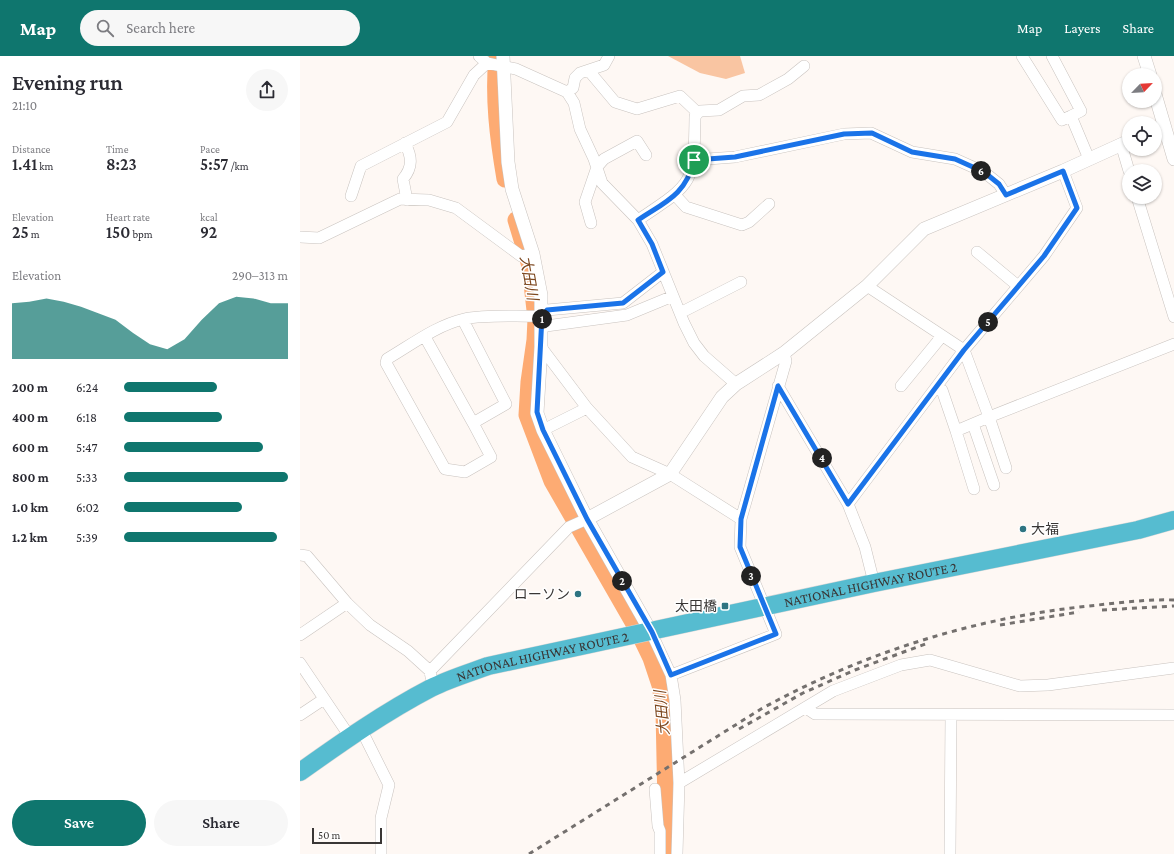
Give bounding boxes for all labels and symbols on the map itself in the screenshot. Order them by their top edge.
north arrow [1122,68,1162,108]
pin [677,143,711,177]
pin: 6 [971,161,991,181]
water label: 大田川 [517,254,541,304]
pin: 1 [532,309,552,329]
pin: 5 [978,312,998,332]
pin: 4 [812,448,832,468]
place label: 大福 [1031,521,1059,537]
marker: 大福 [1018,524,1028,534]
street label: NATIONAL HIGHWAY ROUTE 2 [782,558,959,610]
pin: 3 [741,566,761,586]
pin: 2 [612,571,632,591]
place label: ローソン [514,586,570,602]
marker: ローソン [573,589,583,599]
place label: 太田橋 [675,598,717,614]
marker: 太田橋 [720,601,730,611]
street label: NATIONAL HIGHWAY ROUTE 2 [454,628,630,685]
water label: 大田川 [652,688,672,736]
scale bar [312,826,382,845]

